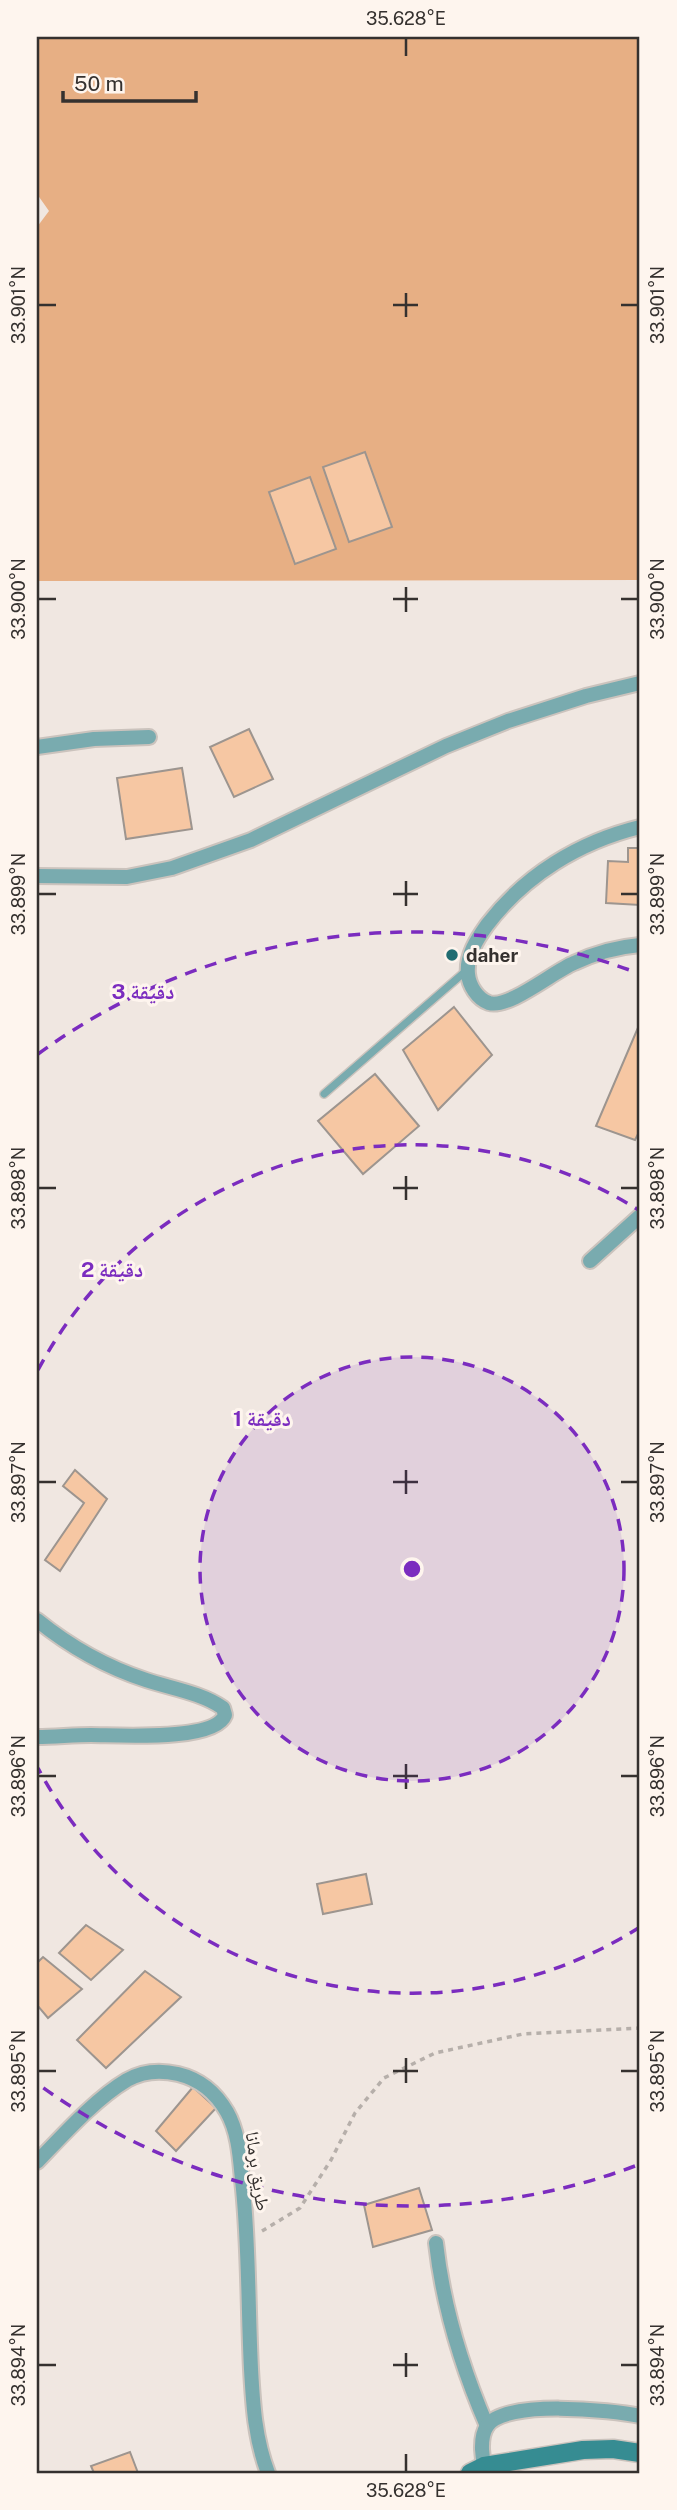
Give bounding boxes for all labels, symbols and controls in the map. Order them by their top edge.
text: 35.628°E [366,8,446,29]
scale bar [63,60,196,104]
text: 50 m [74,71,124,96]
text: 33.901°N [8,266,29,344]
text: 33.901°N [647,266,668,344]
text: 33.900°N [8,558,29,640]
text: 33.900°N [647,558,668,640]
text: 33.899°N [8,853,29,935]
text: 33.899°N [647,853,668,935]
place label: daher [466,944,519,966]
marker: daher [444,947,460,963]
text: 3 دقيقة [112,979,174,1004]
text: 33.898°N [8,1147,29,1229]
text: 33.898°N [647,1147,668,1229]
text: 2 دقيقة [81,1257,143,1282]
text: 1 دقيقة [233,1406,291,1431]
text: 33.897°N [8,1441,29,1523]
text: 33.897°N [647,1441,668,1523]
centre of rings [400,1557,424,1581]
text: 33.896°N [8,1735,29,1817]
text: 33.896°N [647,1735,668,1817]
text: 33.895°N [8,2030,29,2112]
text: 33.895°N [647,2030,668,2112]
street label: طريق برمانا [241,2130,274,2212]
text: 33.894°N [8,2324,29,2406]
text: 33.894°N [647,2324,668,2406]
text: 35.628°E [366,2480,446,2501]

